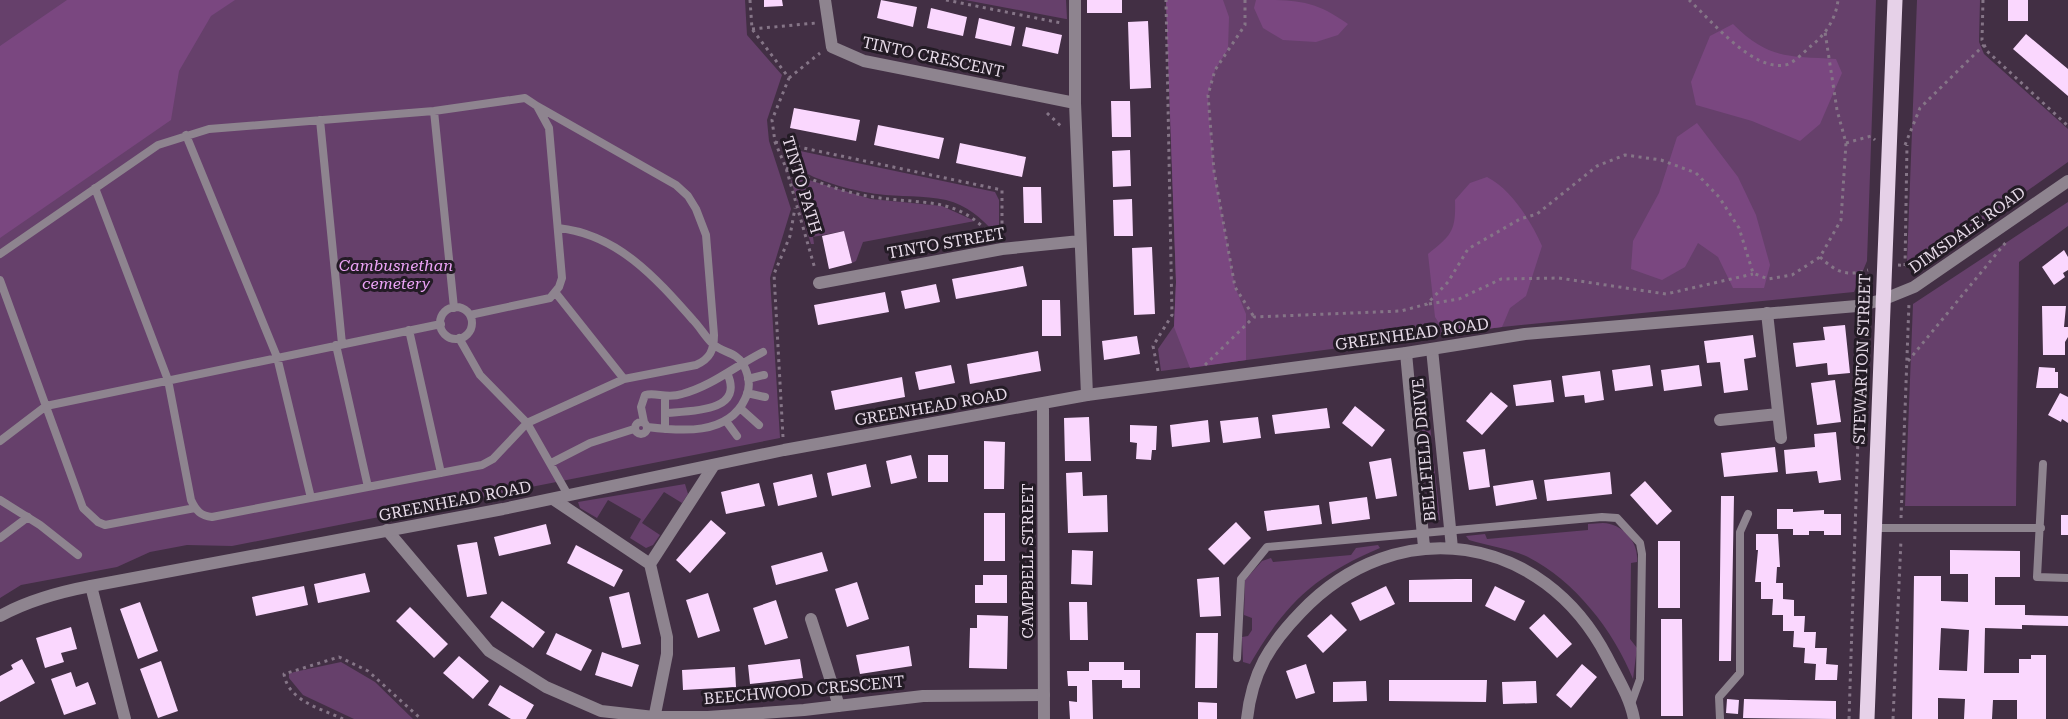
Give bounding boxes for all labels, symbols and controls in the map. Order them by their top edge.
street label: TINTO CRESCENT [860,33,1006,81]
street label: TINTO PATH [778,134,826,236]
street label: DIMSDALE ROAD [1905,183,2029,277]
street label: TINTO STREET [886,223,1007,263]
park label: Cambusnethan cemetery [339,256,453,293]
street label: STEWARTON STREET [1850,273,1874,445]
street label: GREENHEAD ROAD [1334,314,1490,354]
street label: BELLFIELD DRIVE [1408,378,1440,522]
street label: GREENHEAD ROAD [853,384,1009,430]
street label: GREENHEAD ROAD [377,477,533,525]
street label: CAMPBELL STREET [1018,483,1037,639]
street label: BEECHWOOD CRESCENT [703,672,906,708]

